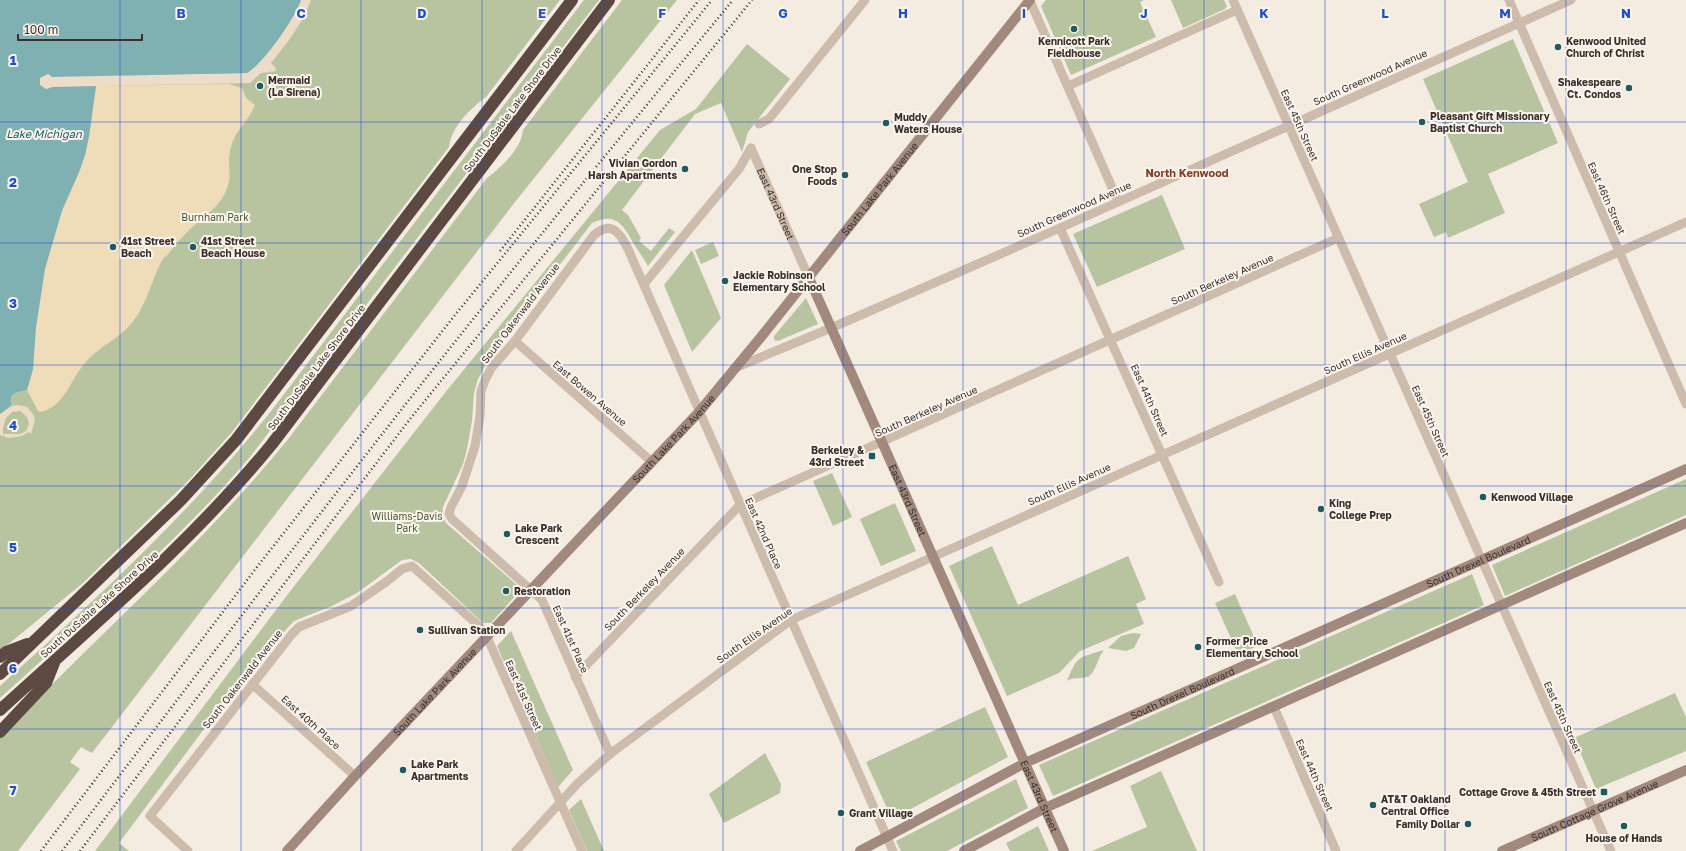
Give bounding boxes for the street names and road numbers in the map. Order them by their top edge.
street label: South DuSable Lake Shore Drive [461,44,563,174]
street label: South Greenwood Avenue [1311,46,1429,108]
street label: East 45th Street [1279,87,1321,163]
street label: South Lake Park Avenue [838,140,920,238]
street label: East 46th Street [1586,160,1628,236]
street label: East 43rd Street [755,166,797,242]
street label: South Greenwood Avenue [1015,178,1133,240]
street label: South Berkeley Avenue [1169,251,1275,307]
street label: South Oakenwald Avenue [478,260,562,365]
street label: South DuSable Lake Shore Drive [265,302,367,432]
street label: South Ellis Avenue [1322,329,1408,377]
street label: East Bowen Avenue [551,358,629,428]
street label: East 44th Street [1129,362,1171,438]
street label: South Berkeley Avenue [873,383,979,439]
street label: East 45th Street [1410,383,1452,459]
street label: South Lake Park Avenue [629,392,717,485]
street label: South Ellis Avenue [1026,460,1112,508]
street label: East 43rd Street [887,462,929,538]
street label: East 42nd Place [743,495,785,571]
street label: South Drexel Boulevard [1424,533,1532,590]
street label: South Berkeley Avenue [601,545,687,633]
street label: South DuSable Lake Shore Drive [38,548,161,660]
street label: East 41st Place [551,603,591,675]
street label: South Ellis Avenue [714,604,794,666]
street label: South Oakenwald Avenue [200,627,284,731]
street label: South Lake Park Avenue [390,645,479,738]
street label: East 41st Street [503,658,545,732]
street label: South Drexel Boulevard [1128,665,1236,722]
street label: East 45th Street [1542,679,1584,755]
street label: East 40th Place [279,692,343,752]
street label: East 44th Street [1294,737,1336,813]
street label: East 43rd Street [1018,758,1061,834]
street label: South Cottage Grove Avenue [1529,777,1660,844]

